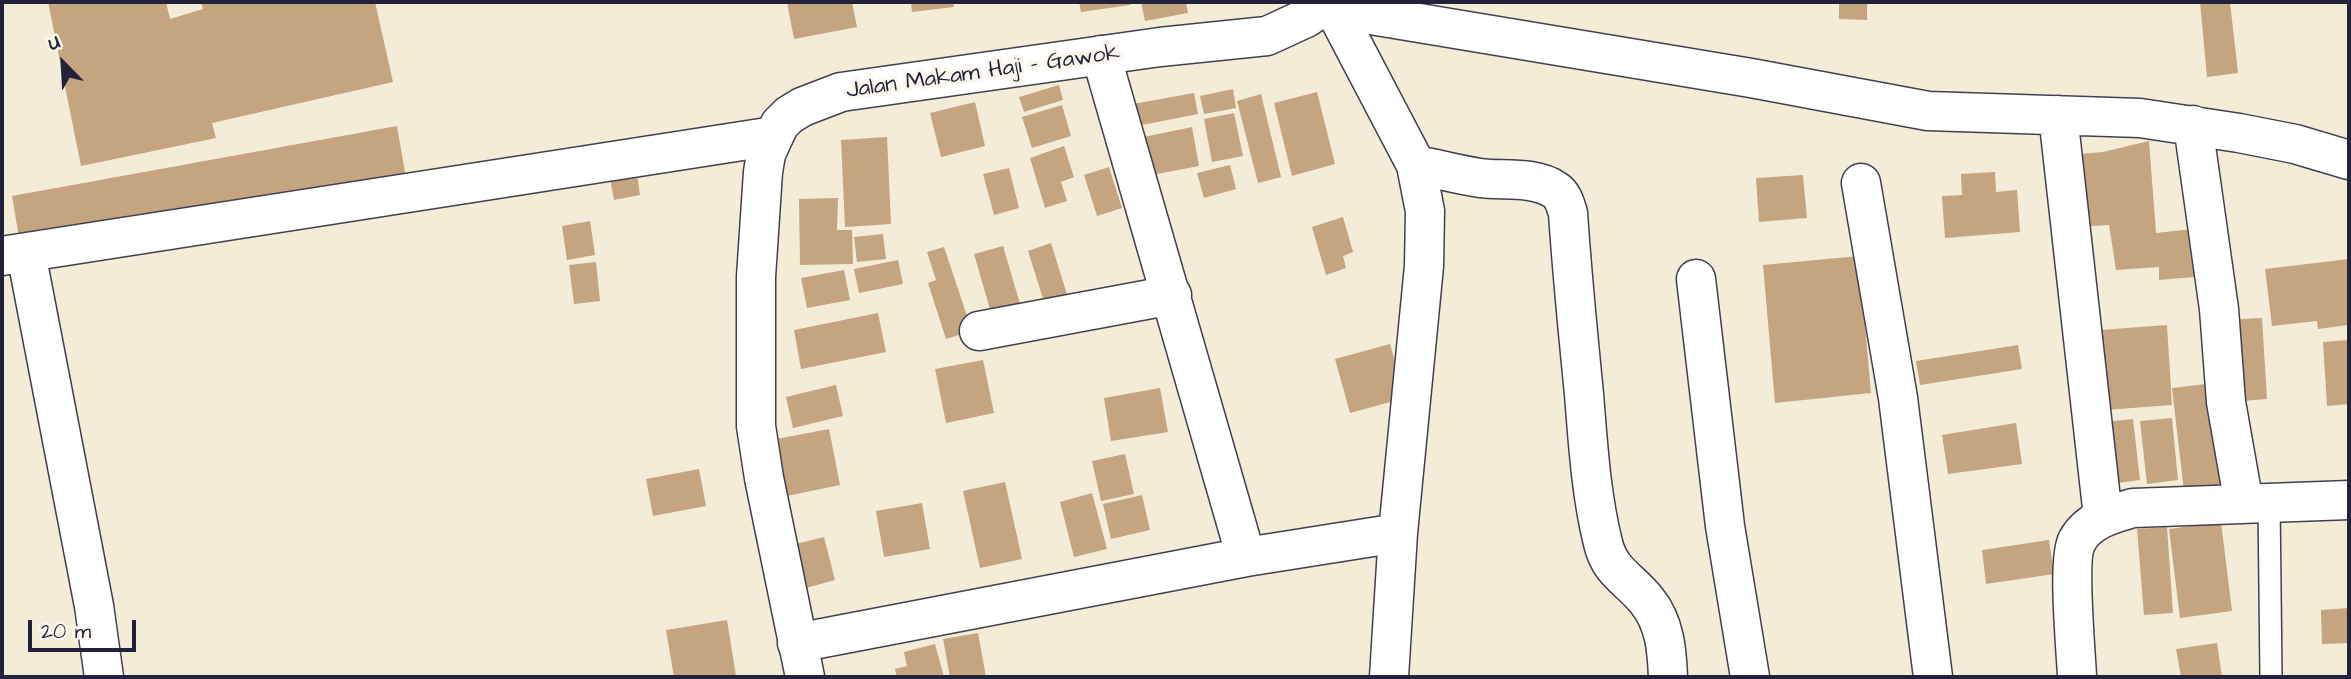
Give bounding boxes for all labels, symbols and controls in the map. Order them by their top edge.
north arrow [28,28,98,98]
text: U [44,29,65,58]
street label: Jalan Makam Haji - Gawok [845,40,1121,106]
scale bar [32,606,140,650]
text: 20 m [41,617,91,646]

